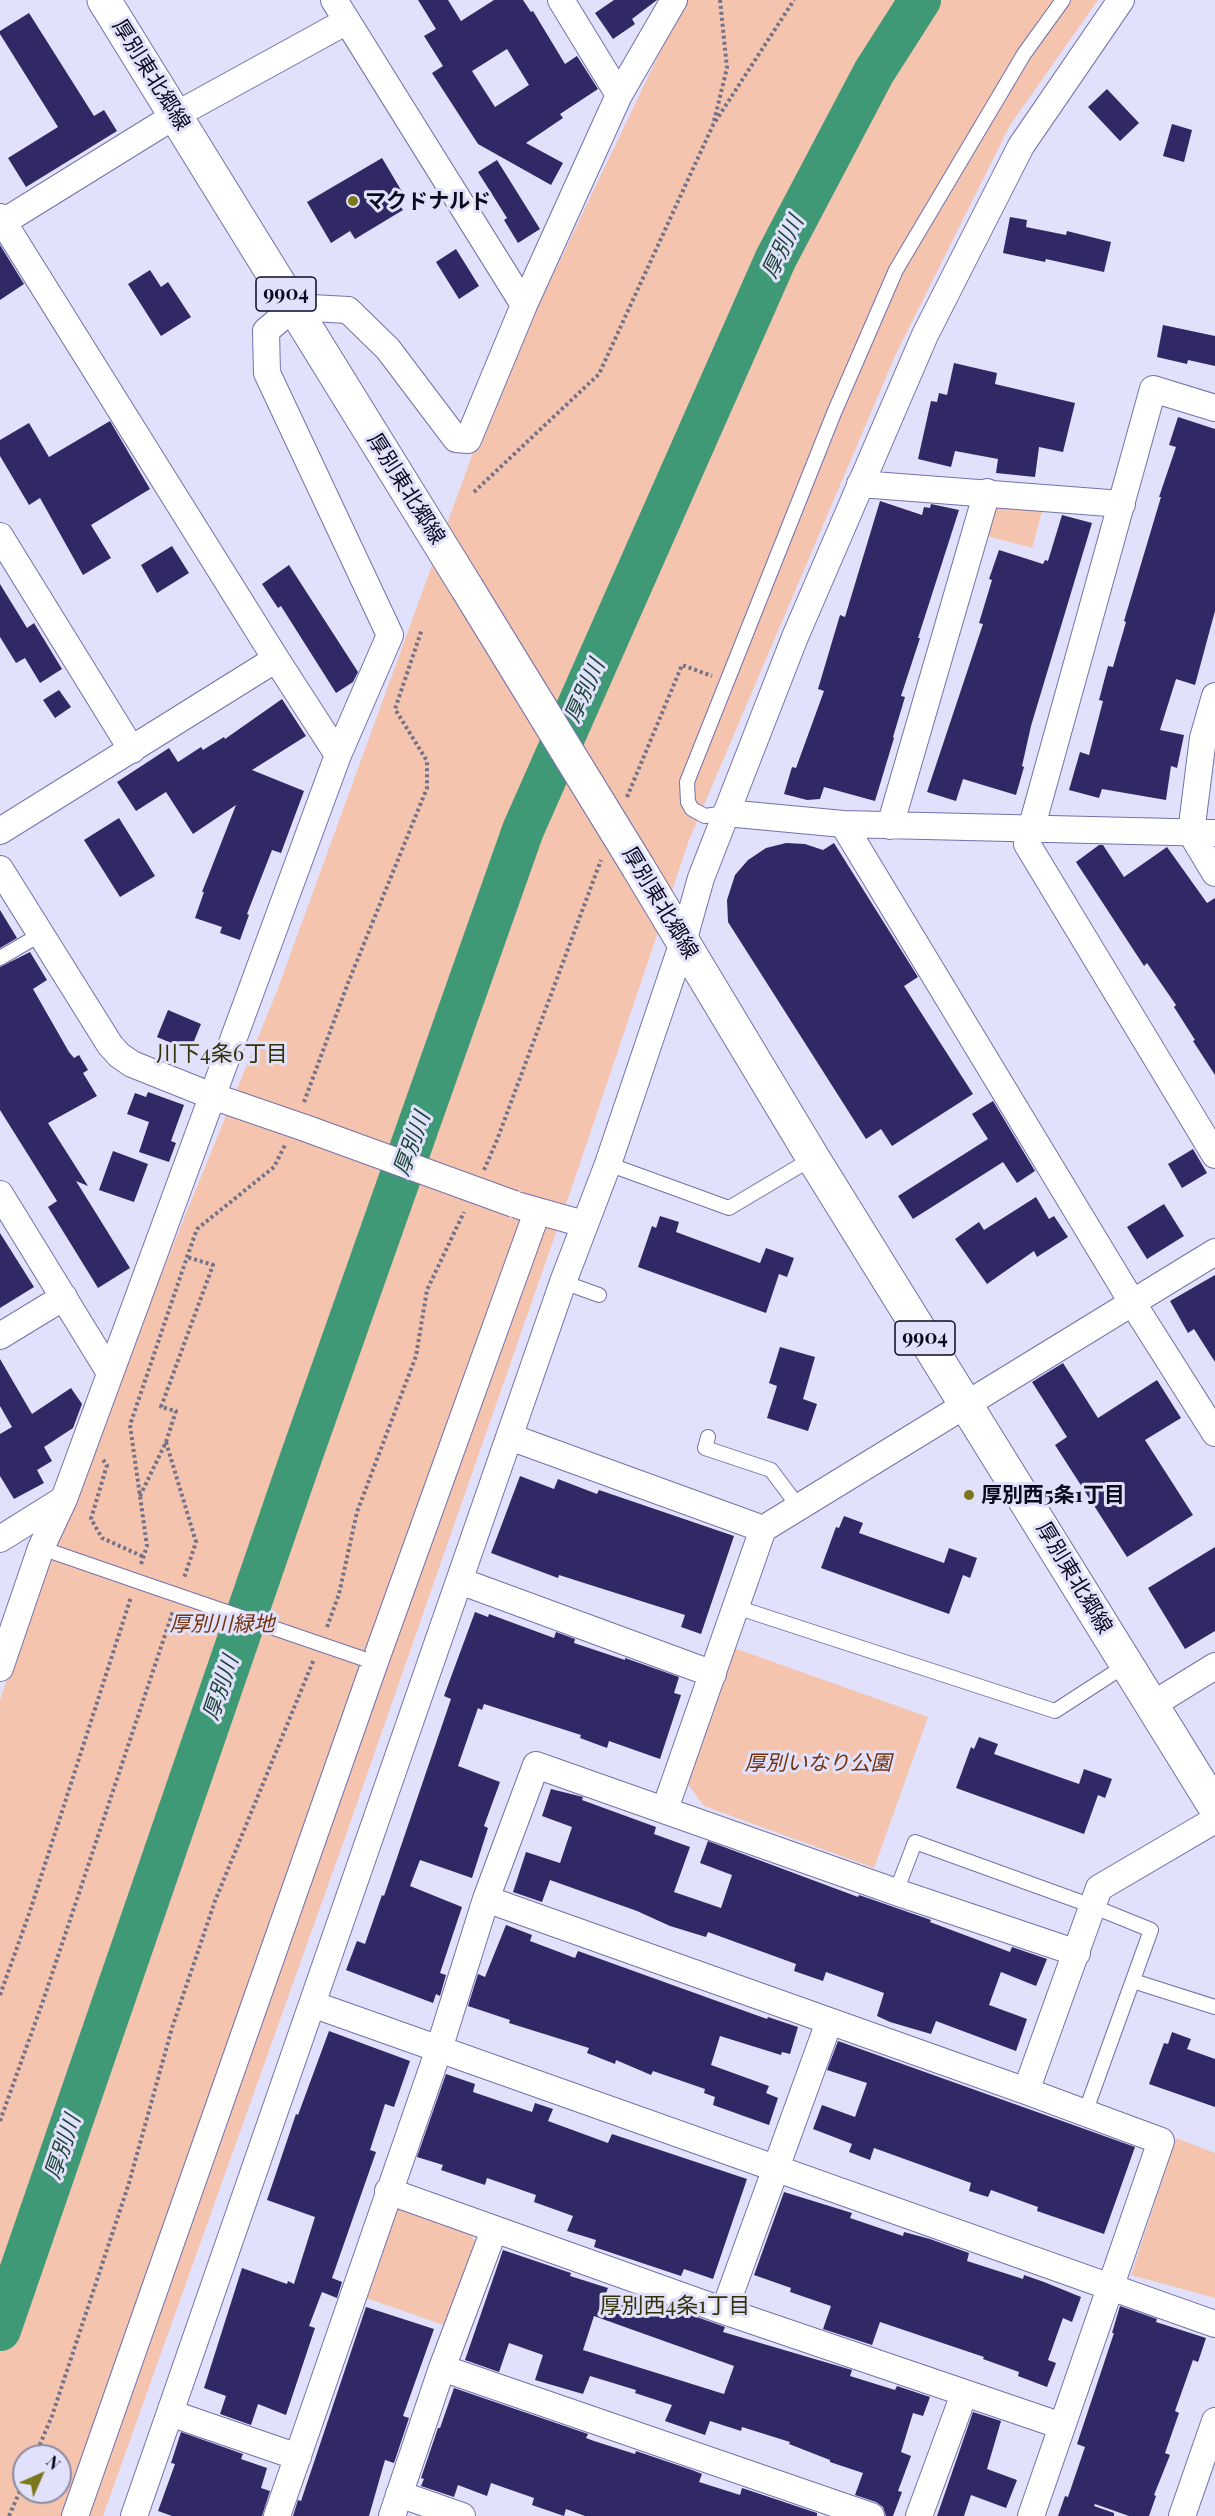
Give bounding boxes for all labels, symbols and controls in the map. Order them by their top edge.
street label: 厚別東北郷線 [107,15,195,135]
place label: マクドナルド [365,188,491,214]
marker: マクドナルド [346,194,360,208]
water label: 厚別川 [757,212,809,282]
road number: 9904 [256,277,316,311]
street label: 厚別東北郷線 [362,429,450,549]
water label: 厚別川 [560,655,610,727]
street label: 厚別東北郷線 [617,843,703,963]
district label: 川下4条6丁目 [156,1041,288,1067]
water label: 厚別川 [388,1108,436,1180]
road number: 9904 [895,1321,955,1355]
place label: 厚別西5条1丁目 [981,1482,1125,1508]
marker: 厚別西5条1丁目 [962,1488,976,1502]
street label: 厚別東北郷線 [1031,1518,1117,1638]
park label: 厚別川緑地 [170,1611,274,1637]
water label: 厚別川 [198,1653,244,1723]
park label: 厚別いなり公園 [745,1750,891,1776]
water label: 厚別川 [40,2112,86,2182]
district label: 厚別西4条1丁目 [599,2293,751,2319]
north arrow [12,2444,72,2504]
text: N [42,2451,65,2474]

